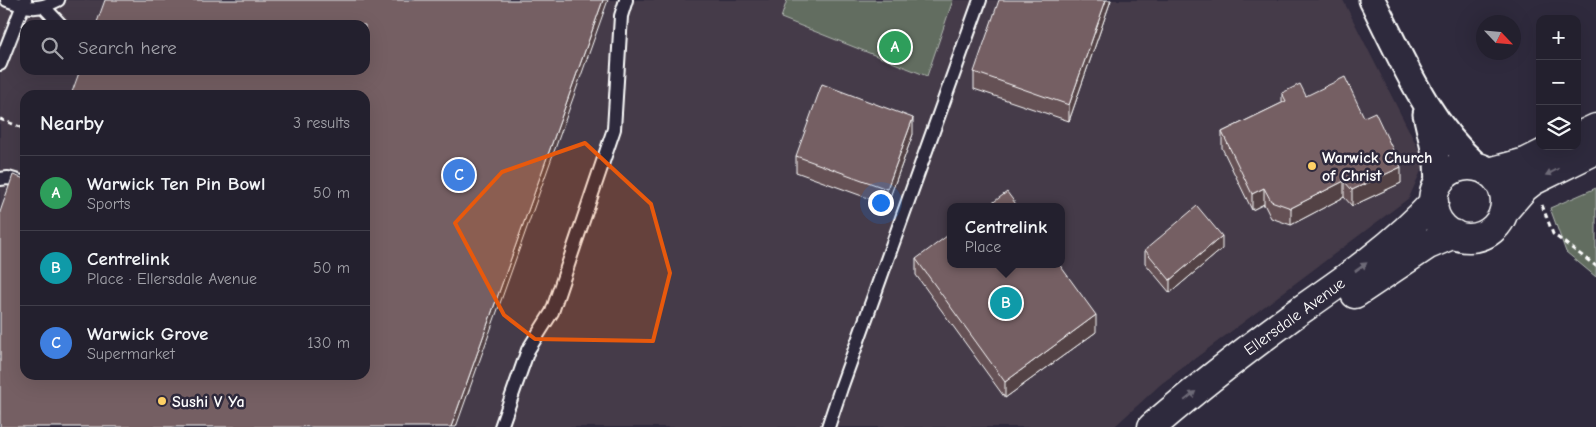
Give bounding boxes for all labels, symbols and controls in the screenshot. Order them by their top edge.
north arrow [1476,15,1521,60]
map controls [1536,15,1581,150]
button: + [1536,15,1581,60]
search box [20,20,370,75]
pin: A [879,28,911,66]
icon: search [38,34,66,62]
text: Search here [78,37,177,59]
button: − [1536,60,1581,105]
button: layers [1536,105,1581,150]
text: Nearby [40,111,104,135]
text: 3 results [293,114,350,132]
place label: Warwick Church of Christ [1322,149,1432,185]
pin: C [443,156,475,194]
marker: Warwick Church of Christ [1306,160,1318,172]
one-way arrow [1545,168,1559,176]
text: Warwick Ten Pin Bowl [87,173,266,195]
text: A [52,184,60,202]
text: 50 m [313,184,350,202]
your location [868,190,894,216]
text: Sports [87,195,130,213]
popup [947,203,1065,268]
text: Centrelink [965,216,1047,238]
text: Place [965,238,1001,256]
text: Centrelink [87,248,169,270]
text: B [51,259,61,277]
text: 50 m [313,259,350,277]
one-way arrow [1354,262,1368,272]
text: Place · Ellersdale Avenue [87,270,257,288]
street label: Ellersdale Avenue [1241,274,1348,359]
pin: B [990,284,1022,322]
text: Warwick Grove [87,323,208,345]
text: C [51,334,61,352]
text: 130 m [307,334,350,352]
text: Supermarket [87,345,175,363]
one-way arrow [1183,391,1196,402]
place label: Sushi V Ya [172,393,245,411]
marker: Sushi V Ya [156,395,168,407]

